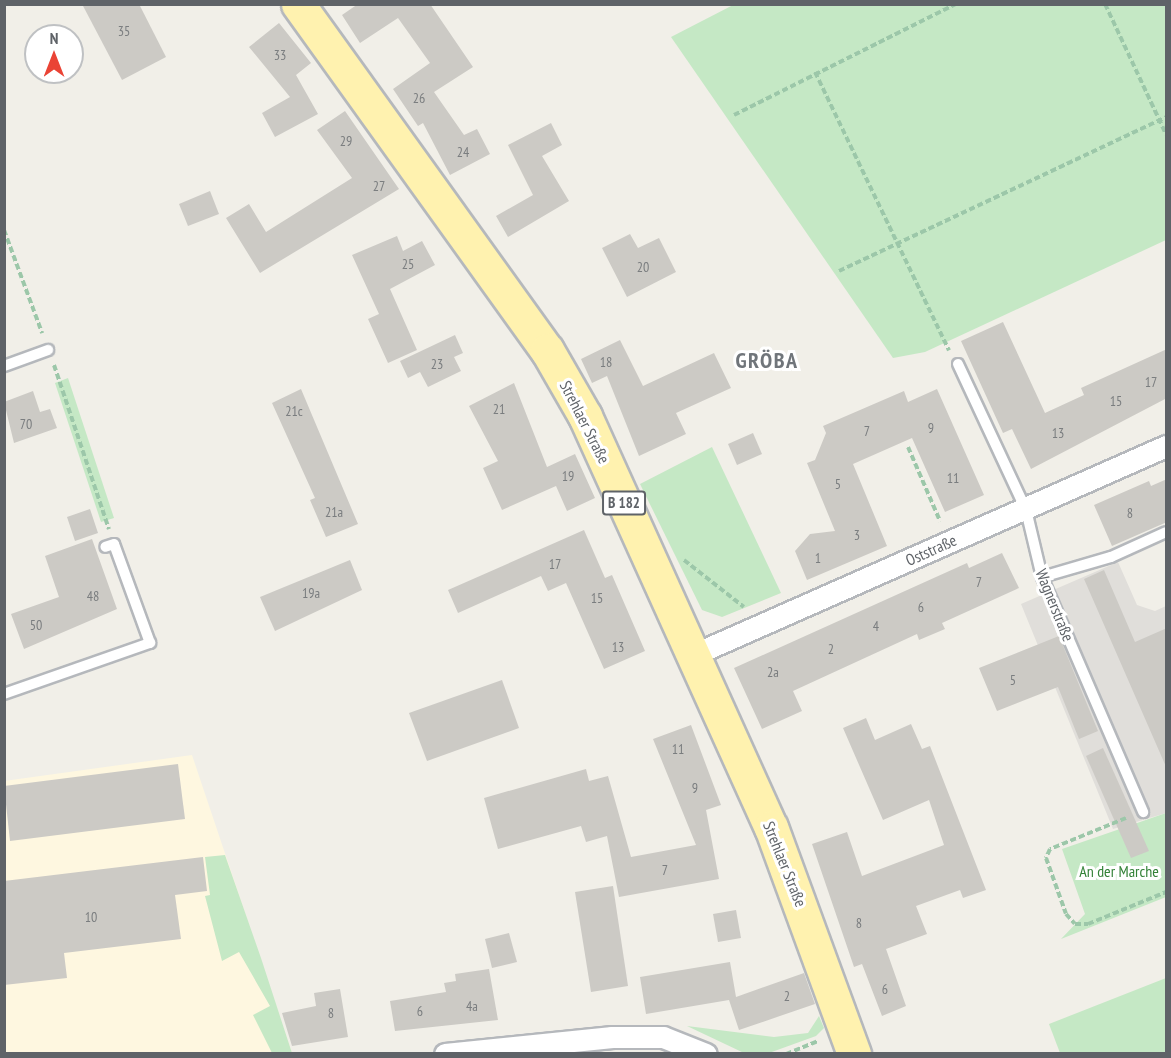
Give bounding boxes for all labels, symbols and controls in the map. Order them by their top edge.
house number: 35 [118,23,130,39]
north arrow [24,24,84,84]
text: N [50,28,58,48]
house number: 33 [274,47,286,63]
house number: 26 [413,90,425,106]
house number: 29 [340,133,352,149]
house number: 24 [457,144,469,160]
house number: 27 [373,178,385,194]
house number: 25 [402,256,414,272]
house number: 20 [637,259,649,275]
district label: GRÖBA [735,348,799,374]
house number: 18 [600,354,612,370]
house number: 23 [431,356,443,372]
house number: 17 [1145,374,1157,390]
street label: Strehlaer Straße [556,377,614,467]
house number: 15 [1110,393,1122,409]
house number: 21 [493,401,505,417]
house number: 21c [285,403,303,419]
house number: 70 [20,416,32,432]
house number: 9 [928,420,934,436]
house number: 7 [864,423,870,439]
house number: 13 [1052,425,1064,441]
house number: 19 [562,468,574,484]
house number: 11 [947,470,959,486]
house number: 5 [835,476,841,492]
road number: B 182 [602,491,646,515]
house number: 21a [325,504,343,520]
house number: 8 [1127,505,1133,521]
house number: 3 [854,527,860,543]
street label: Oststraße [903,530,959,570]
house number: 1 [815,550,821,566]
house number: 17 [549,556,561,572]
street label: Wagnerstraße [1032,566,1078,644]
house number: 7 [976,574,982,590]
house number: 19a [302,585,320,601]
house number: 48 [87,588,99,604]
house number: 15 [591,590,603,606]
house number: 6 [918,599,924,615]
house number: 50 [30,617,42,633]
house number: 4 [873,618,879,634]
house number: 13 [612,639,624,655]
house number: 2 [828,641,834,657]
house number: 2a [767,664,779,680]
house number: 5 [1010,672,1016,688]
house number: 11 [672,741,684,757]
house number: 9 [692,780,698,796]
street label: Strehlaer Straße [759,819,811,909]
park label: An der Marche [1079,861,1159,881]
house number: 7 [662,862,668,878]
house number: 10 [85,909,97,925]
house number: 8 [856,915,862,931]
house number: 6 [882,981,888,997]
house number: 2 [784,988,790,1004]
house number: 4a [466,998,478,1014]
house number: 6 [417,1003,423,1019]
house number: 8 [328,1005,334,1021]

